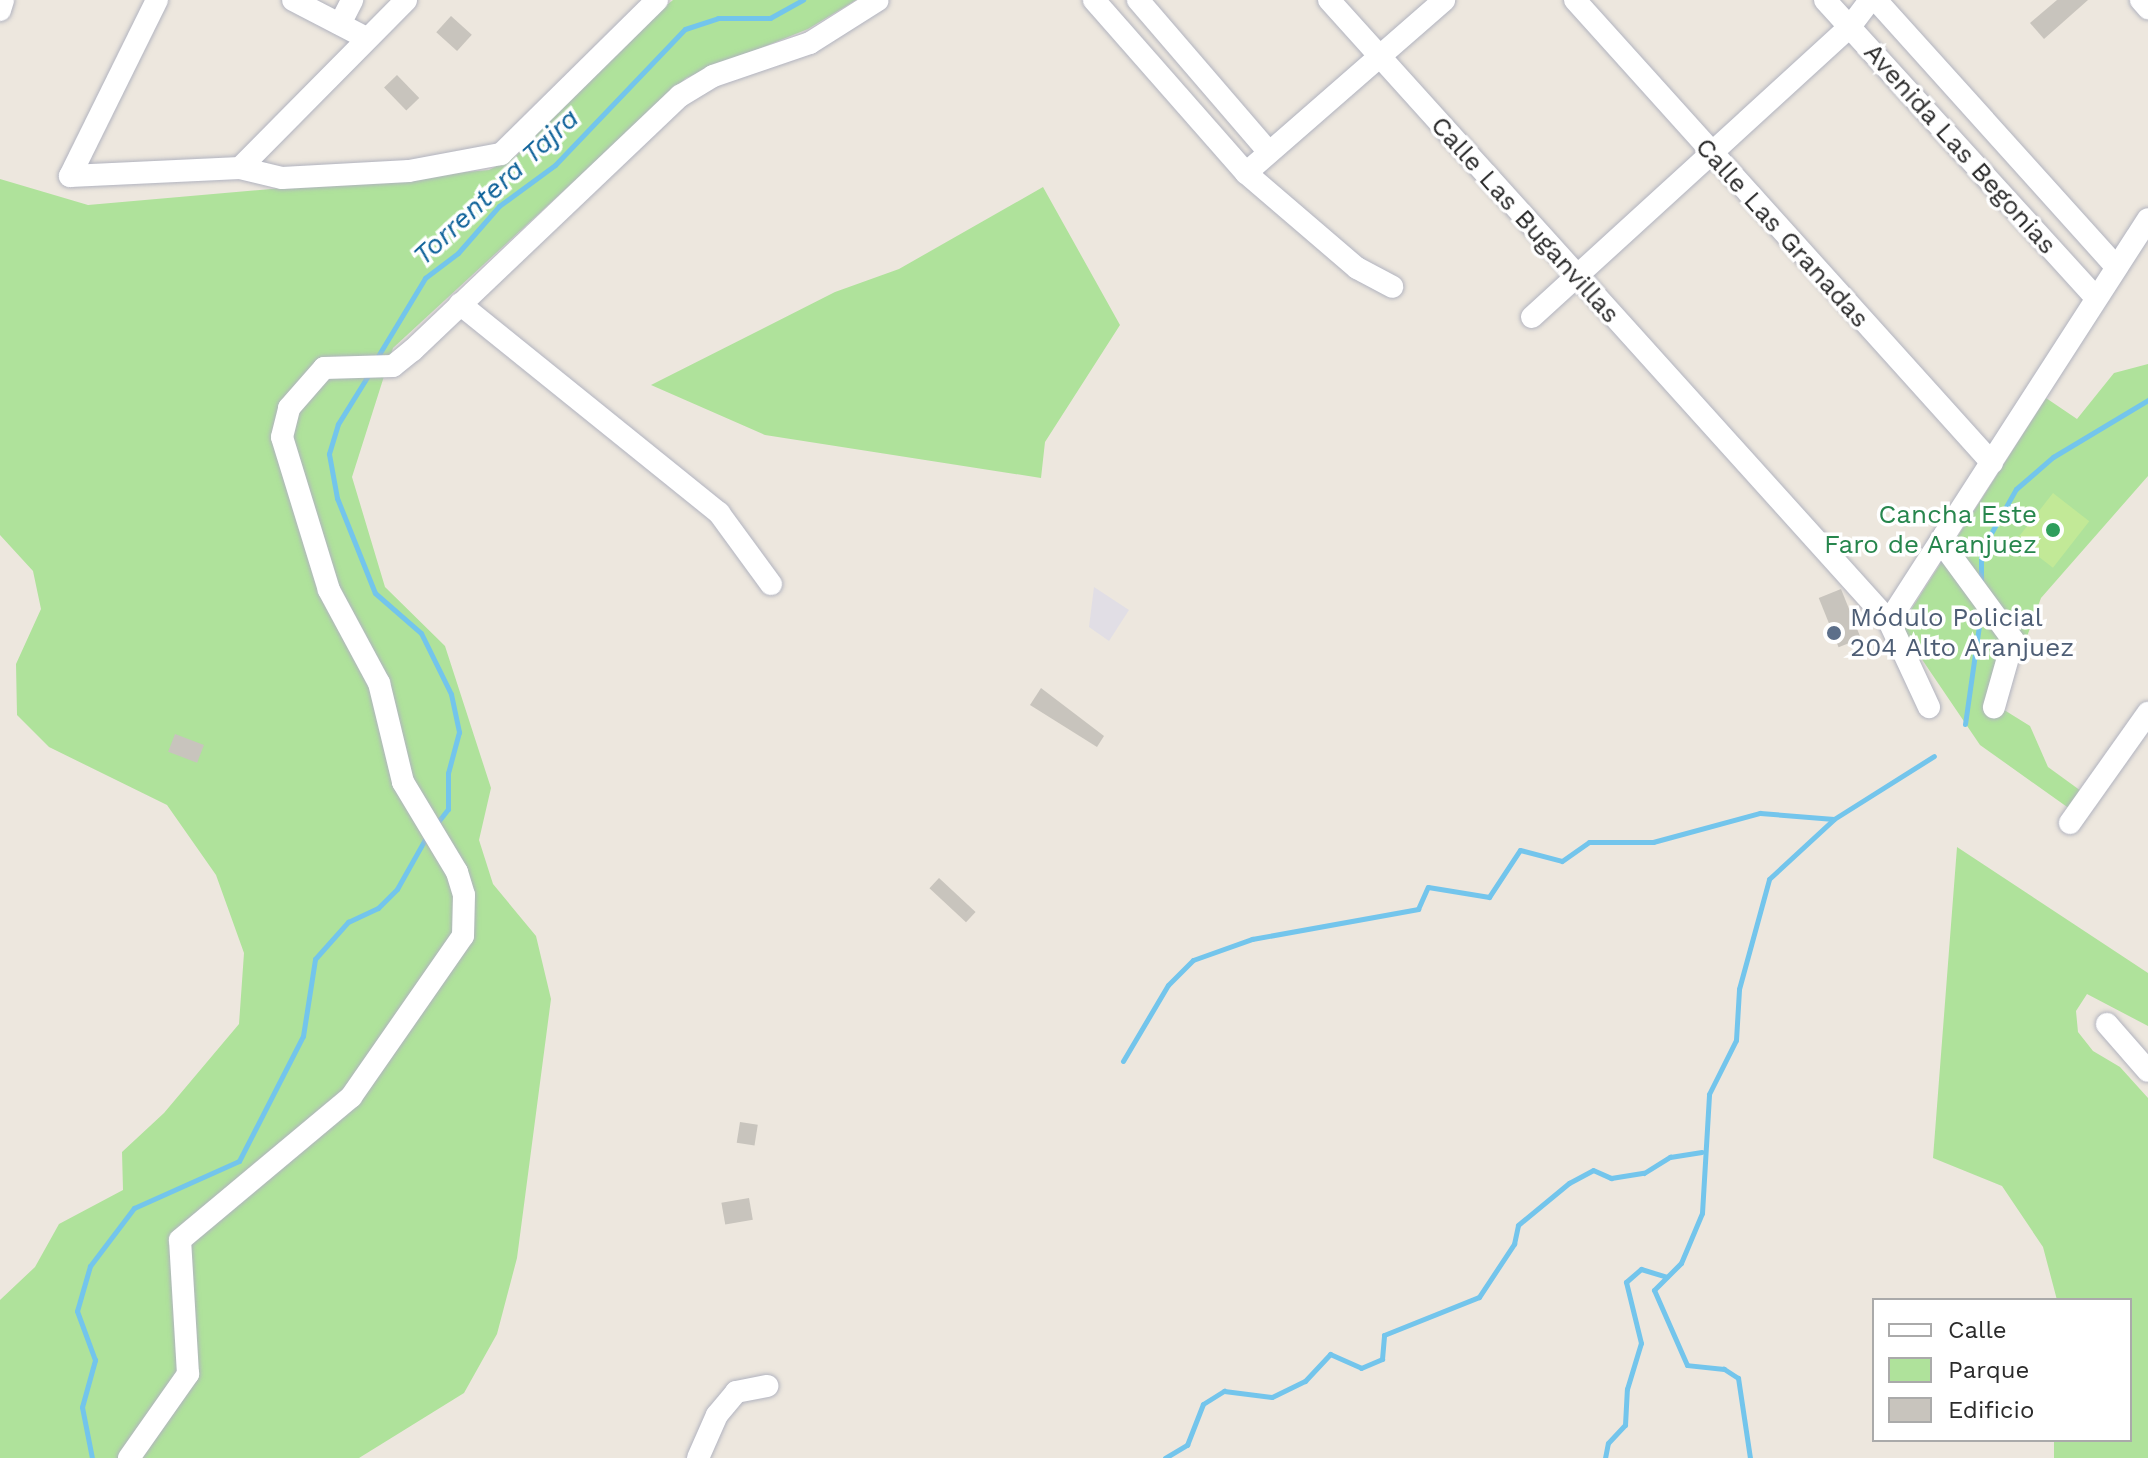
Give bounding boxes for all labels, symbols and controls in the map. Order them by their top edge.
street label: Avenida Las Begonias [1857,37,2063,261]
water label: Torrentera Tajra [406,101,586,273]
street label: Calle Las Buganvillas [1424,110,1626,330]
street label: Calle Las Granadas [1689,132,1875,334]
place label: Cancha Este Faro de Aranjuez [1823,499,2037,560]
marker: Cancha Este Faro de Aranjuez [2044,521,2062,539]
place label: Módulo Policial 204 Alto Aranjuez [1850,602,2076,664]
marker: Módulo Policial 204 Alto Aranjuez [1825,624,1843,642]
legend [1872,1298,2132,1442]
text: Calle [1948,1316,2007,1344]
text: Parque [1948,1356,2029,1384]
text: Edificio [1948,1396,2034,1424]

